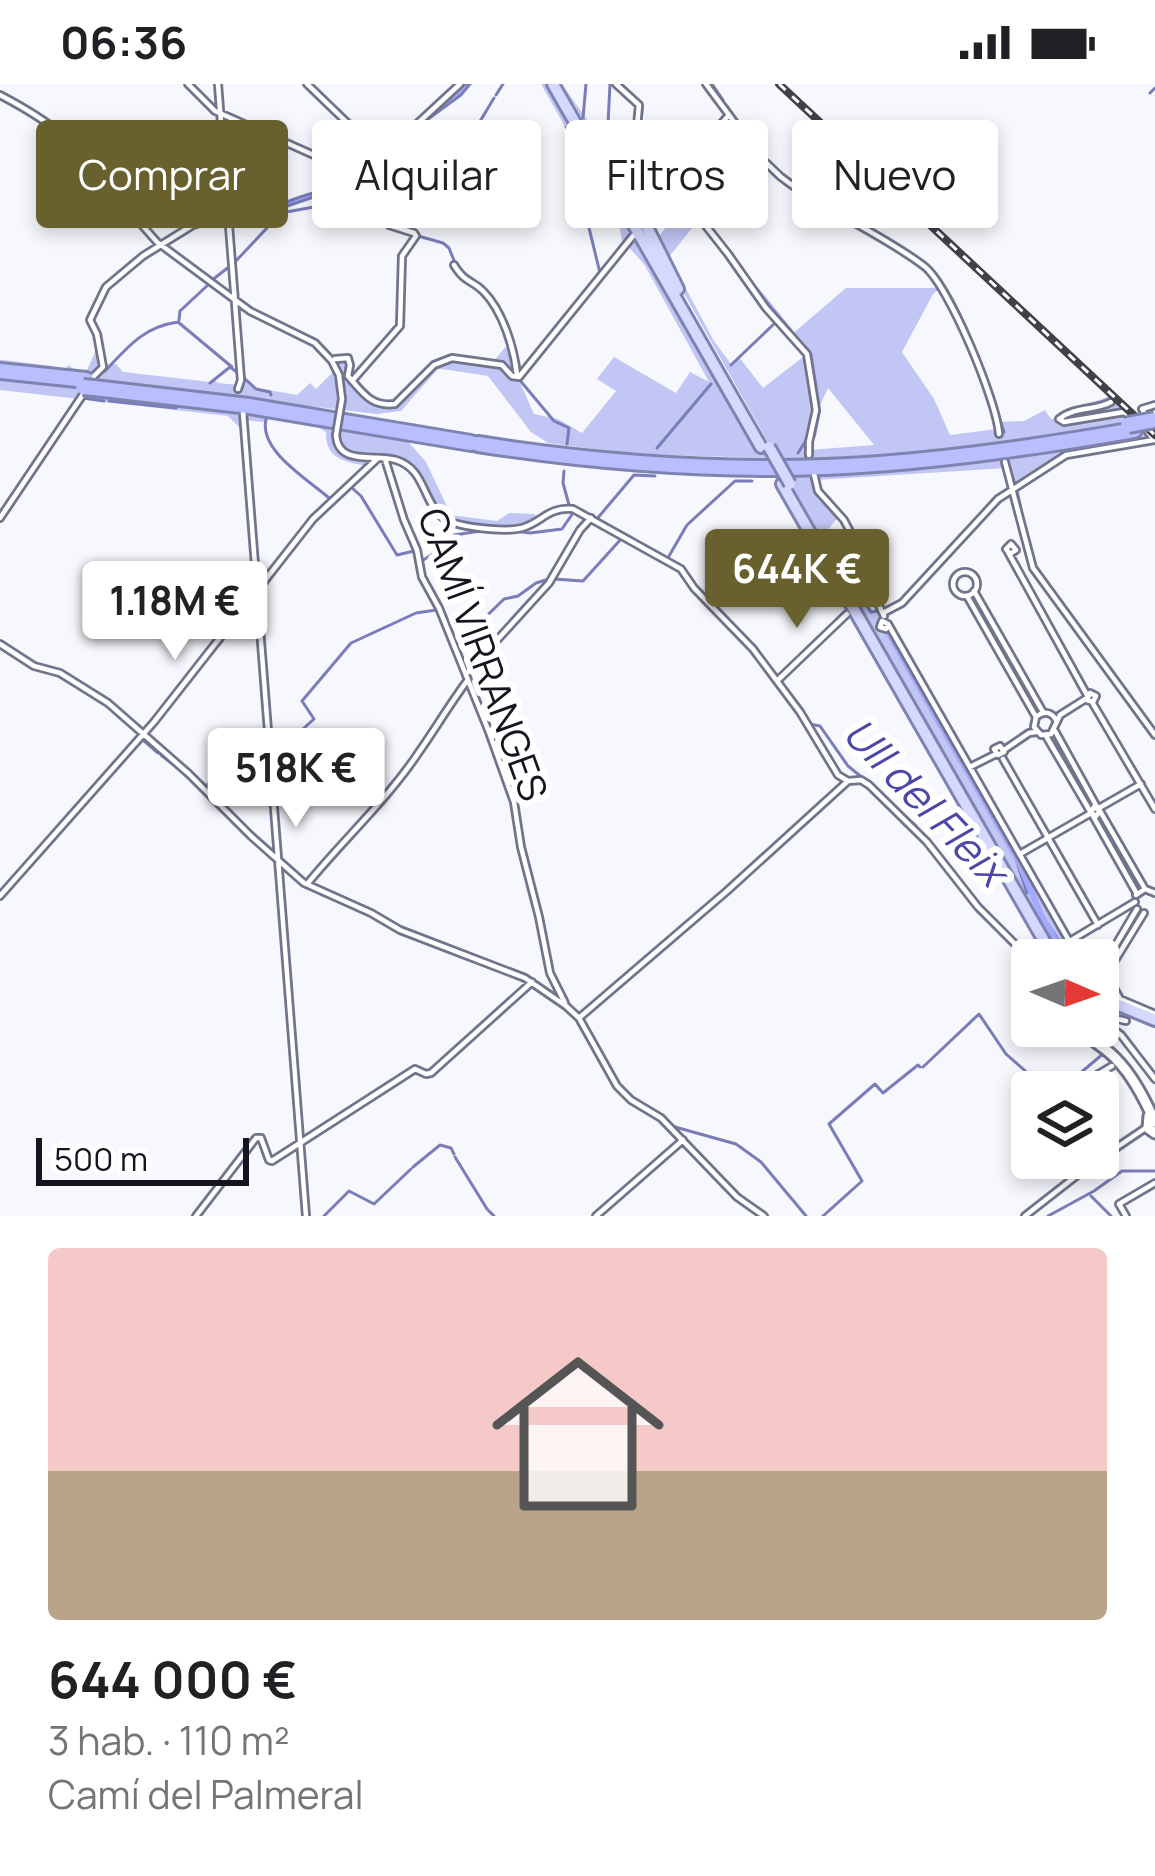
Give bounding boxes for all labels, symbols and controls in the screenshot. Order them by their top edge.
text: 06:36 [60,11,187,73]
chip: Comprar [36,120,288,228]
chip: Alquilar [312,120,541,228]
chip: Filtros [565,120,768,228]
chip: Nuevo [792,120,998,228]
street label: CAMÍ VIRRANGES [406,500,562,808]
pin: 644K € [699,529,895,631]
text: 644K € [732,541,862,595]
pin: 1.18M € [64,561,286,663]
text: 1.18M € [109,573,241,627]
water label: Ull del Fleix [831,704,1025,902]
pin: 518K € [198,728,394,830]
text: 518K € [235,740,357,794]
north arrow [1011,939,1119,1047]
map controls [1011,939,1119,1179]
button: layers [1011,1071,1119,1179]
scale bar [36,1132,249,1185]
text: 500 m [54,1136,148,1181]
icon: home [470,1326,686,1542]
text: 644 000 € [48,1644,297,1713]
text: 3 hab. · 110 m² [48,1713,290,1767]
text: Camí del Palmeral [48,1767,364,1821]

